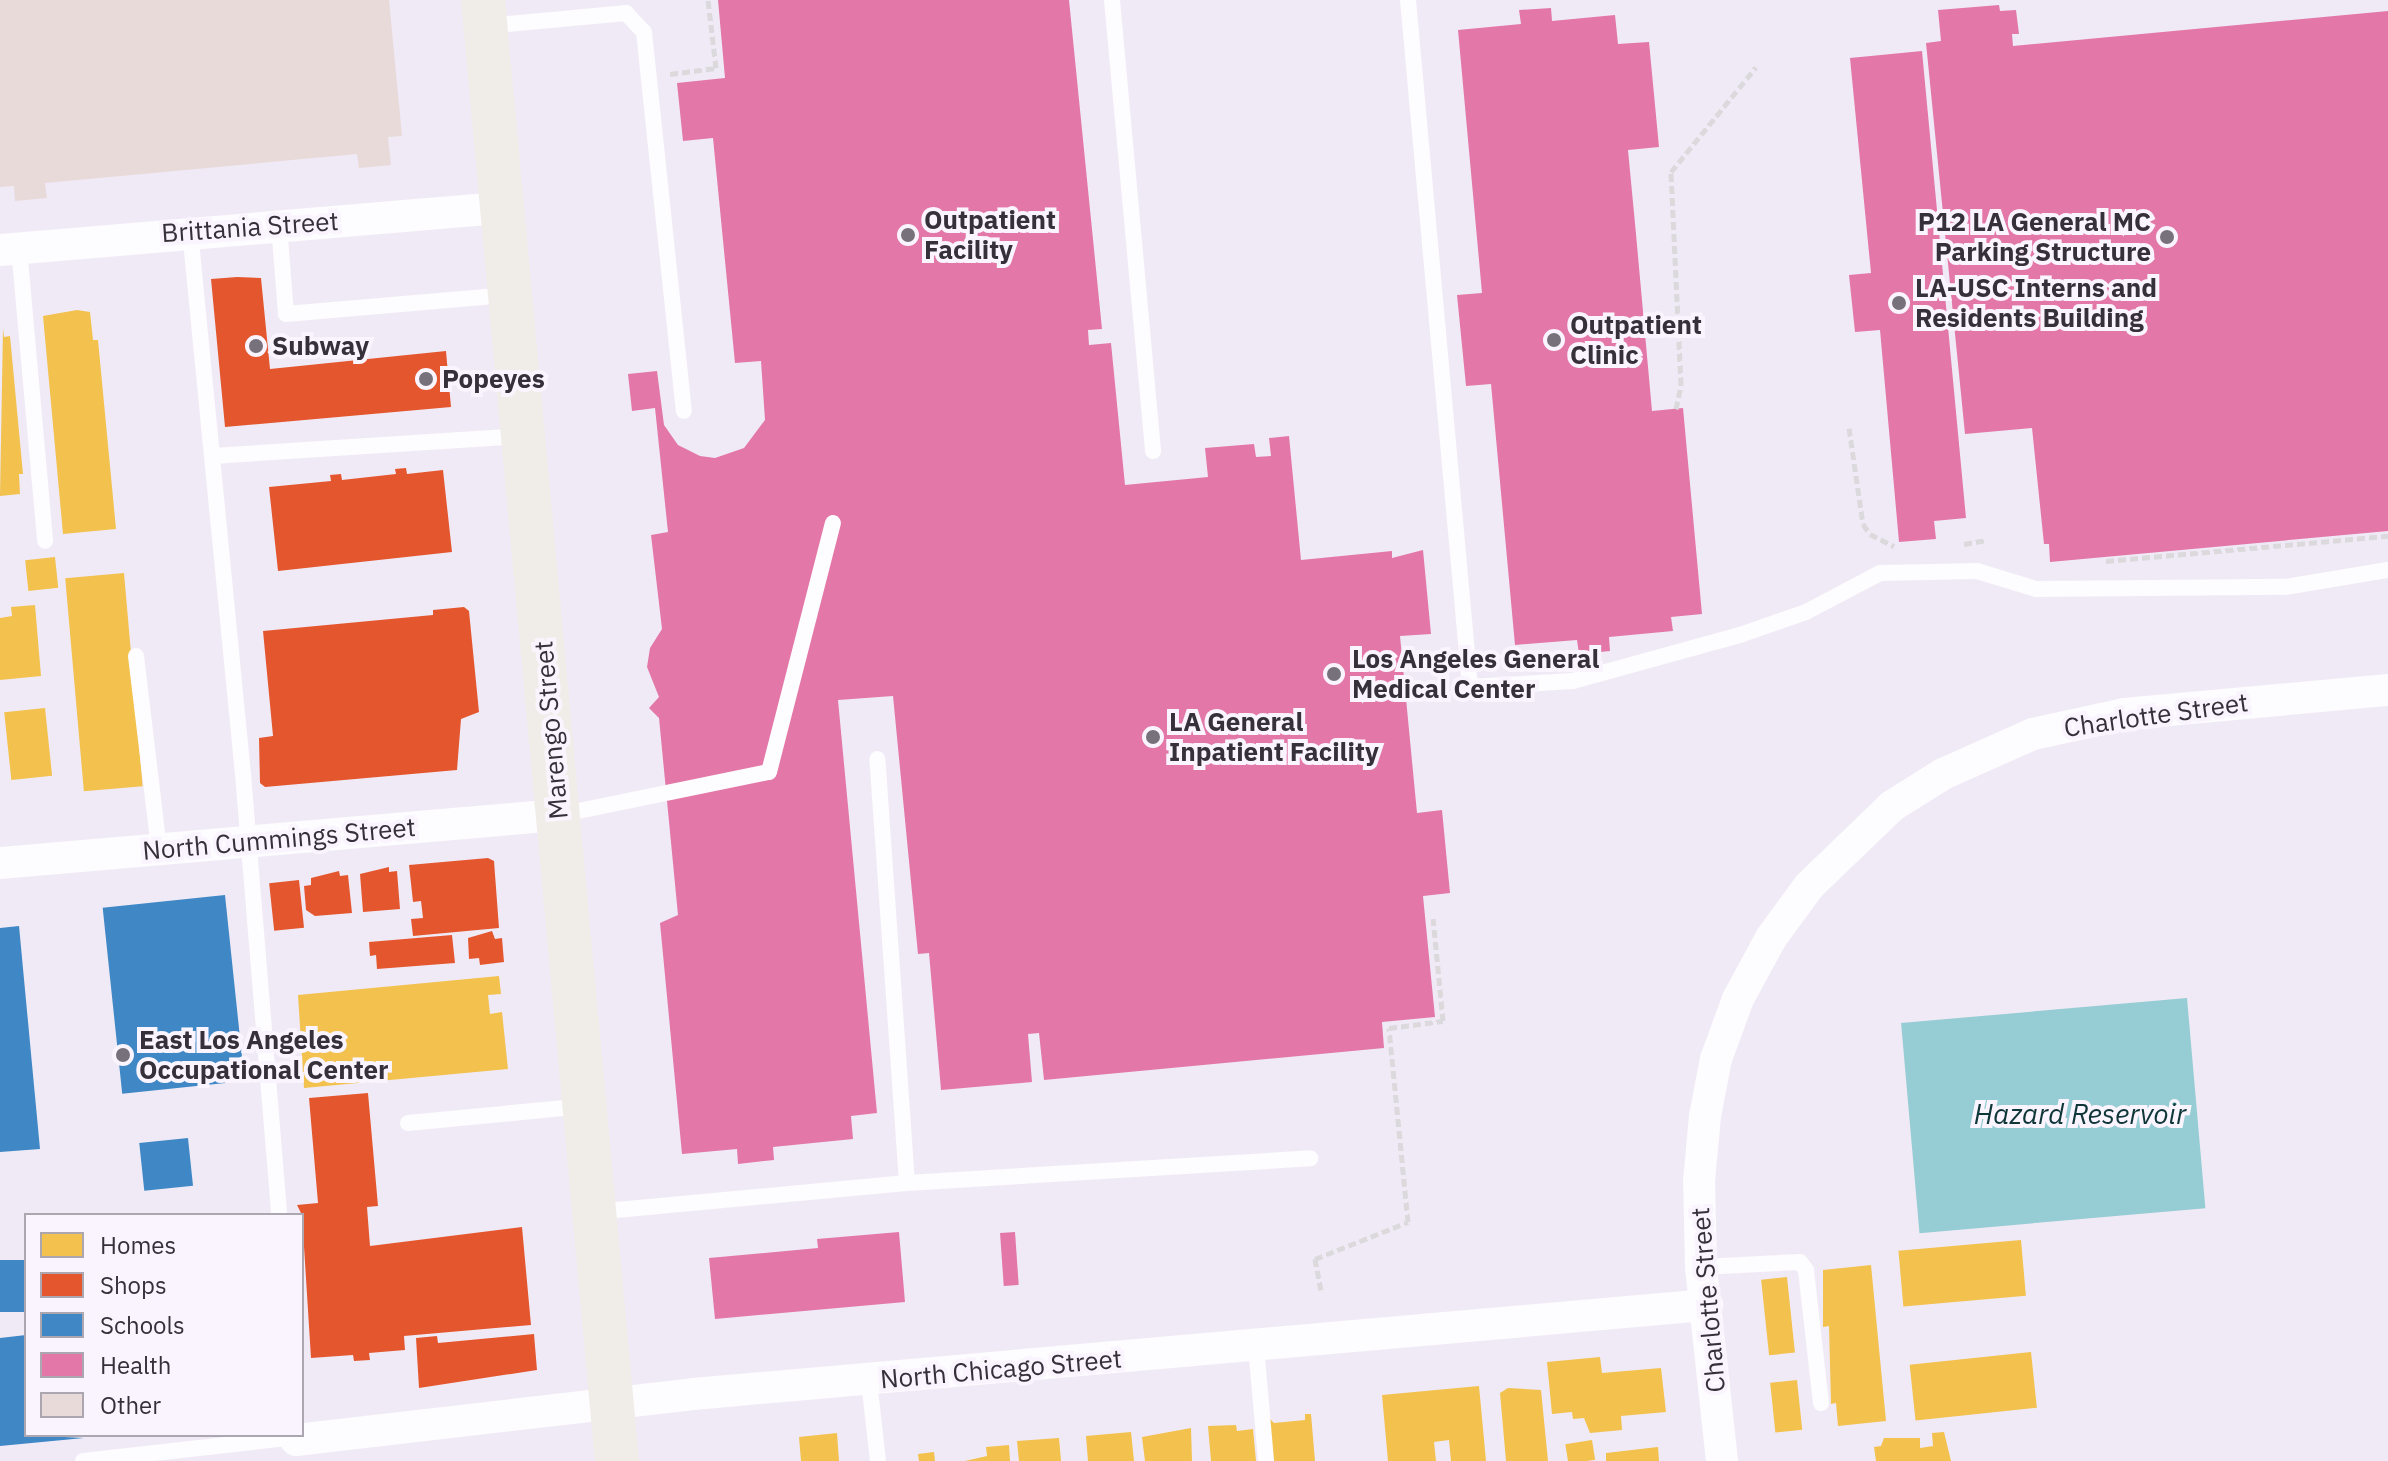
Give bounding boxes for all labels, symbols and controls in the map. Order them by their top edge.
place label: Outpatient Facility [924,204,1056,266]
street label: Brittania Street [160,205,340,249]
place label: P12 LA General MC Parking Structure [1918,206,2151,268]
marker: Outpatient Facility [899,226,917,244]
marker: P12 LA General MC Parking Structure [2158,228,2176,246]
place label: LA-USC Interns and Residents Building [1915,272,2157,334]
marker: LA-USC Interns and Residents Building [1890,294,1908,312]
place label: Outpatient Clinic [1570,309,1702,370]
place label: Subway [272,330,369,362]
marker: Outpatient Clinic [1545,331,1563,349]
marker: Subway [247,337,265,355]
place label: Popeyes [442,363,545,395]
marker: Popeyes [417,370,435,388]
street label: Marengo Street [528,639,574,821]
place label: Los Angeles General Medical Center [1352,643,1599,704]
marker: Los Angeles General Medical Center [1323,663,1345,685]
street label: Charlotte Street [2062,687,2250,743]
place label: LA General Inpatient Facility [1169,706,1379,768]
marker: LA General Inpatient Facility [1144,728,1162,746]
street label: North Cummings Street [141,812,417,866]
place label: East Los Angeles Occupational Center [139,1024,389,1086]
marker: East Los Angeles Occupational Center [114,1046,132,1064]
water label: Hazard Reservoir [1974,1097,2186,1131]
street label: Charlotte Street [1684,1206,1732,1394]
legend [24,1213,304,1437]
text: Homes [100,1229,176,1261]
text: Shops [100,1269,167,1301]
text: Schools [100,1309,185,1341]
street label: North Chicago Street [879,1343,1123,1395]
text: Health [100,1349,171,1381]
text: Other [100,1389,161,1421]

